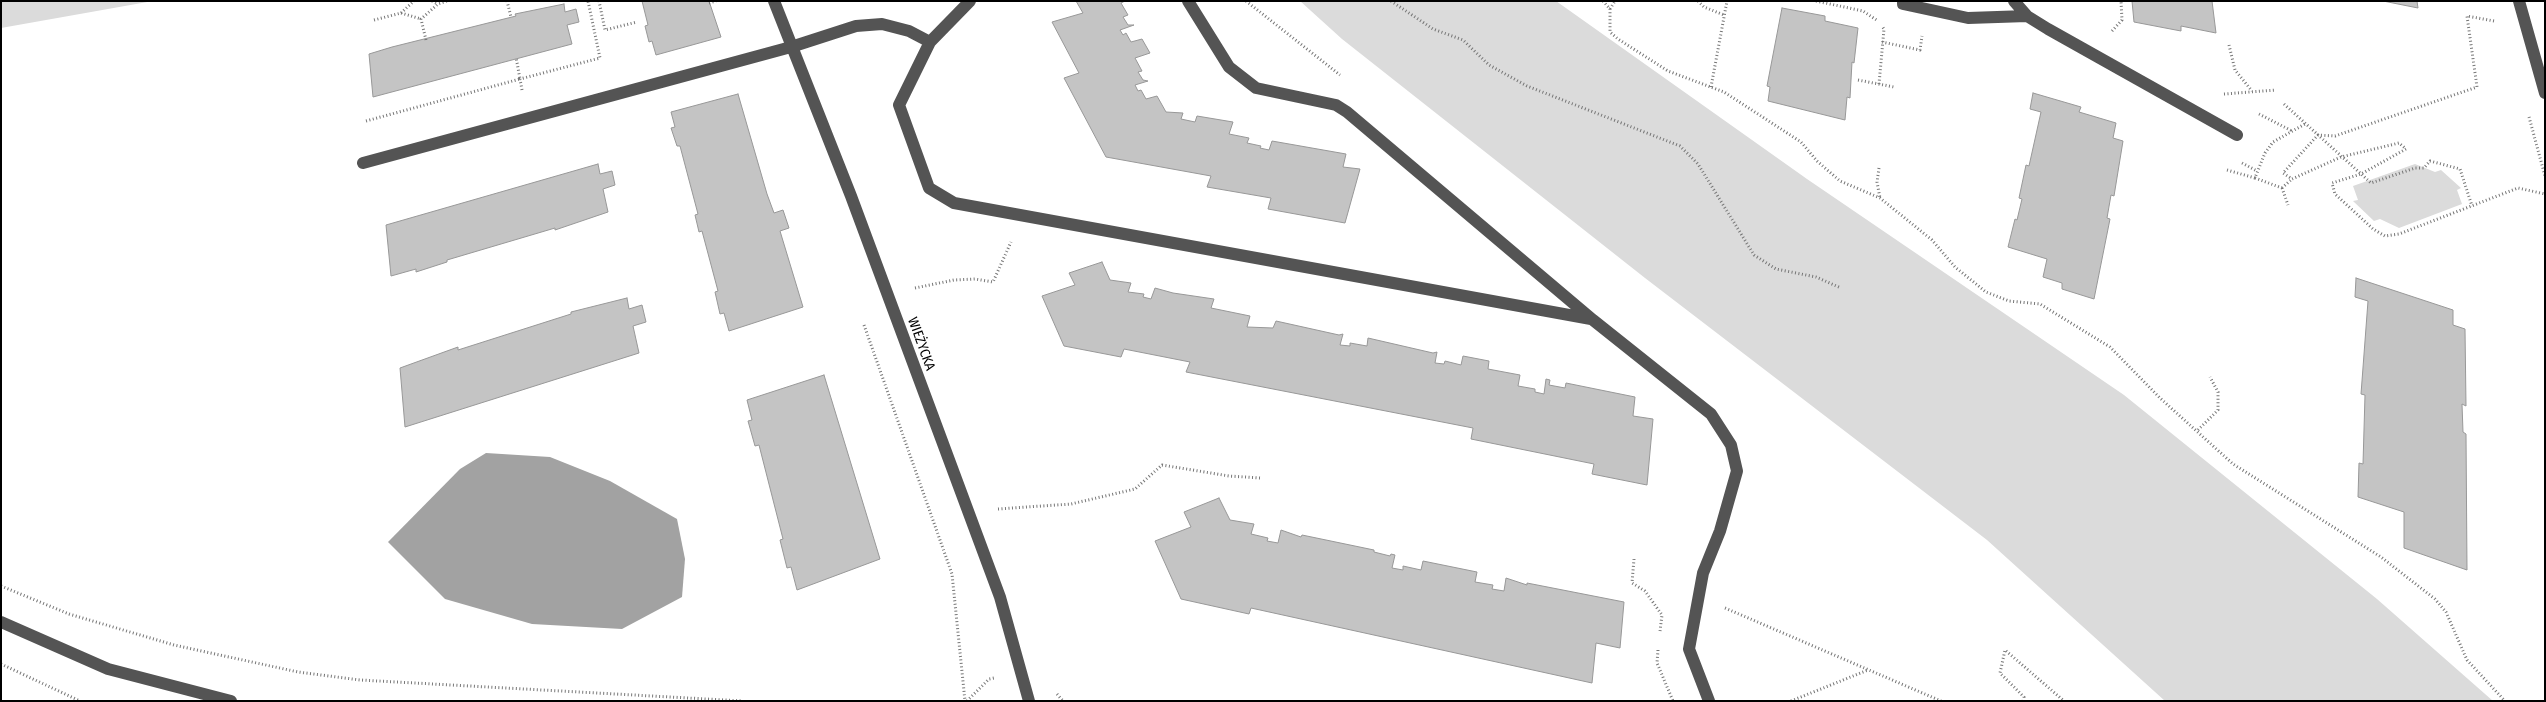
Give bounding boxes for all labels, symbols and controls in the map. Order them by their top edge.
street label: WIEŻYCKA [904,315,938,373]

